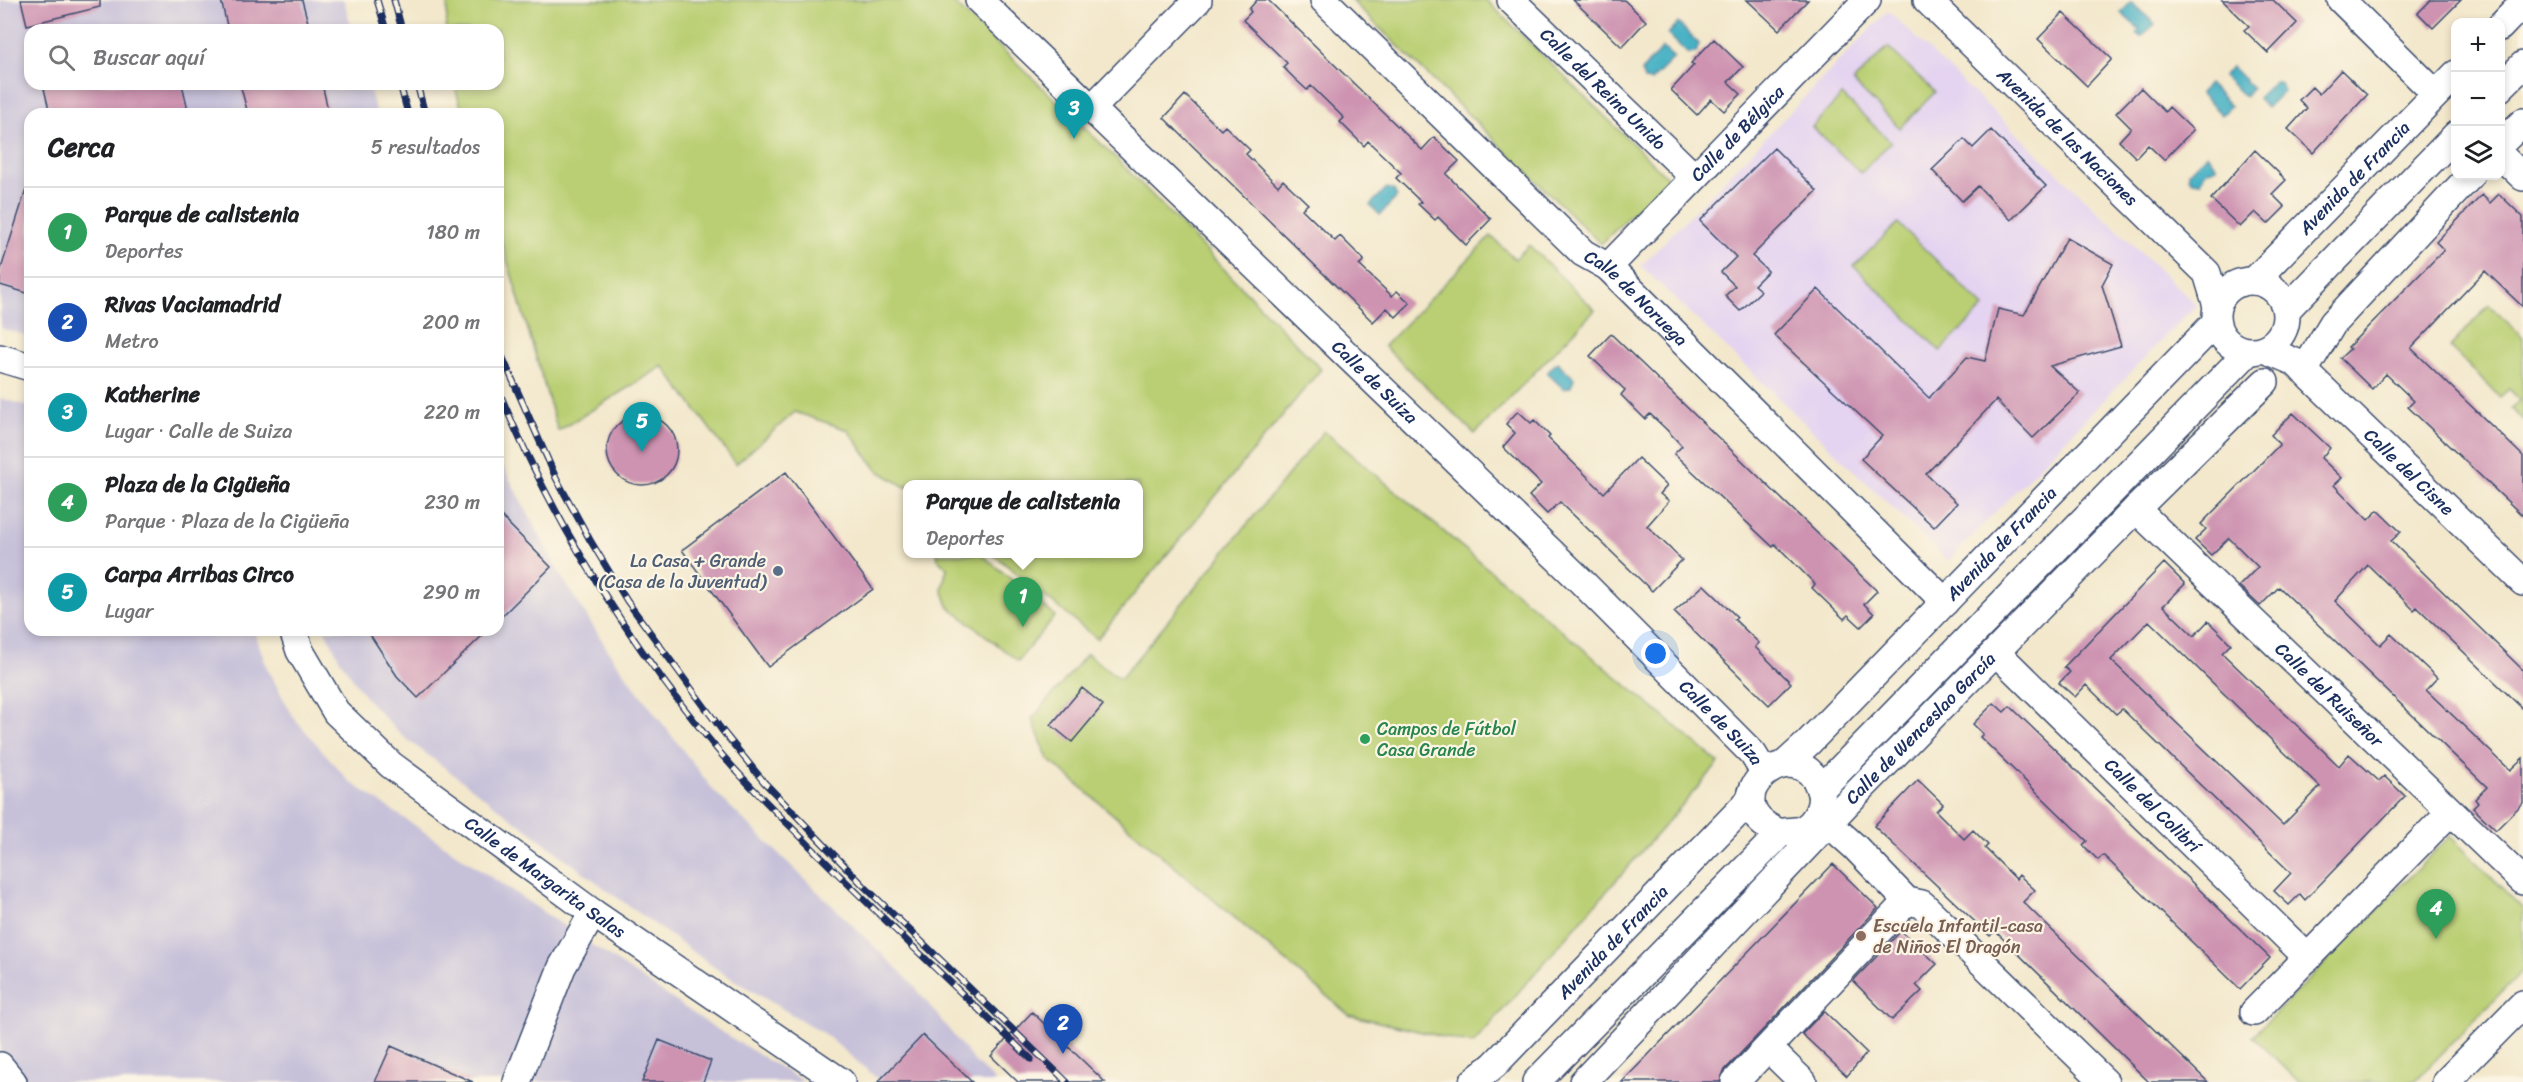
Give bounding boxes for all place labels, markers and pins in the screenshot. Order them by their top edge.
pin: 3 [1054,90,1094,139]
pin: 5 [622,402,662,452]
place label: La Casa + Grande (Casa de la Juventud) [598,545,768,598]
marker: La Casa + Grande (Casa de la Juventud) [771,564,785,578]
pin: 1 [1004,578,1042,627]
place label: Campos de Fútbol Casa Grande [1377,713,1517,766]
marker: Campos de Fútbol Casa Grande [1358,732,1372,746]
pin: 4 [2416,890,2456,939]
place label: Escuela Infantil-casa de Niños El Dragón [1873,910,2043,963]
marker: Escuela Infantil-casa de Niños El Dragón [1854,929,1868,943]
pin: 2 [1044,1004,1082,1054]

